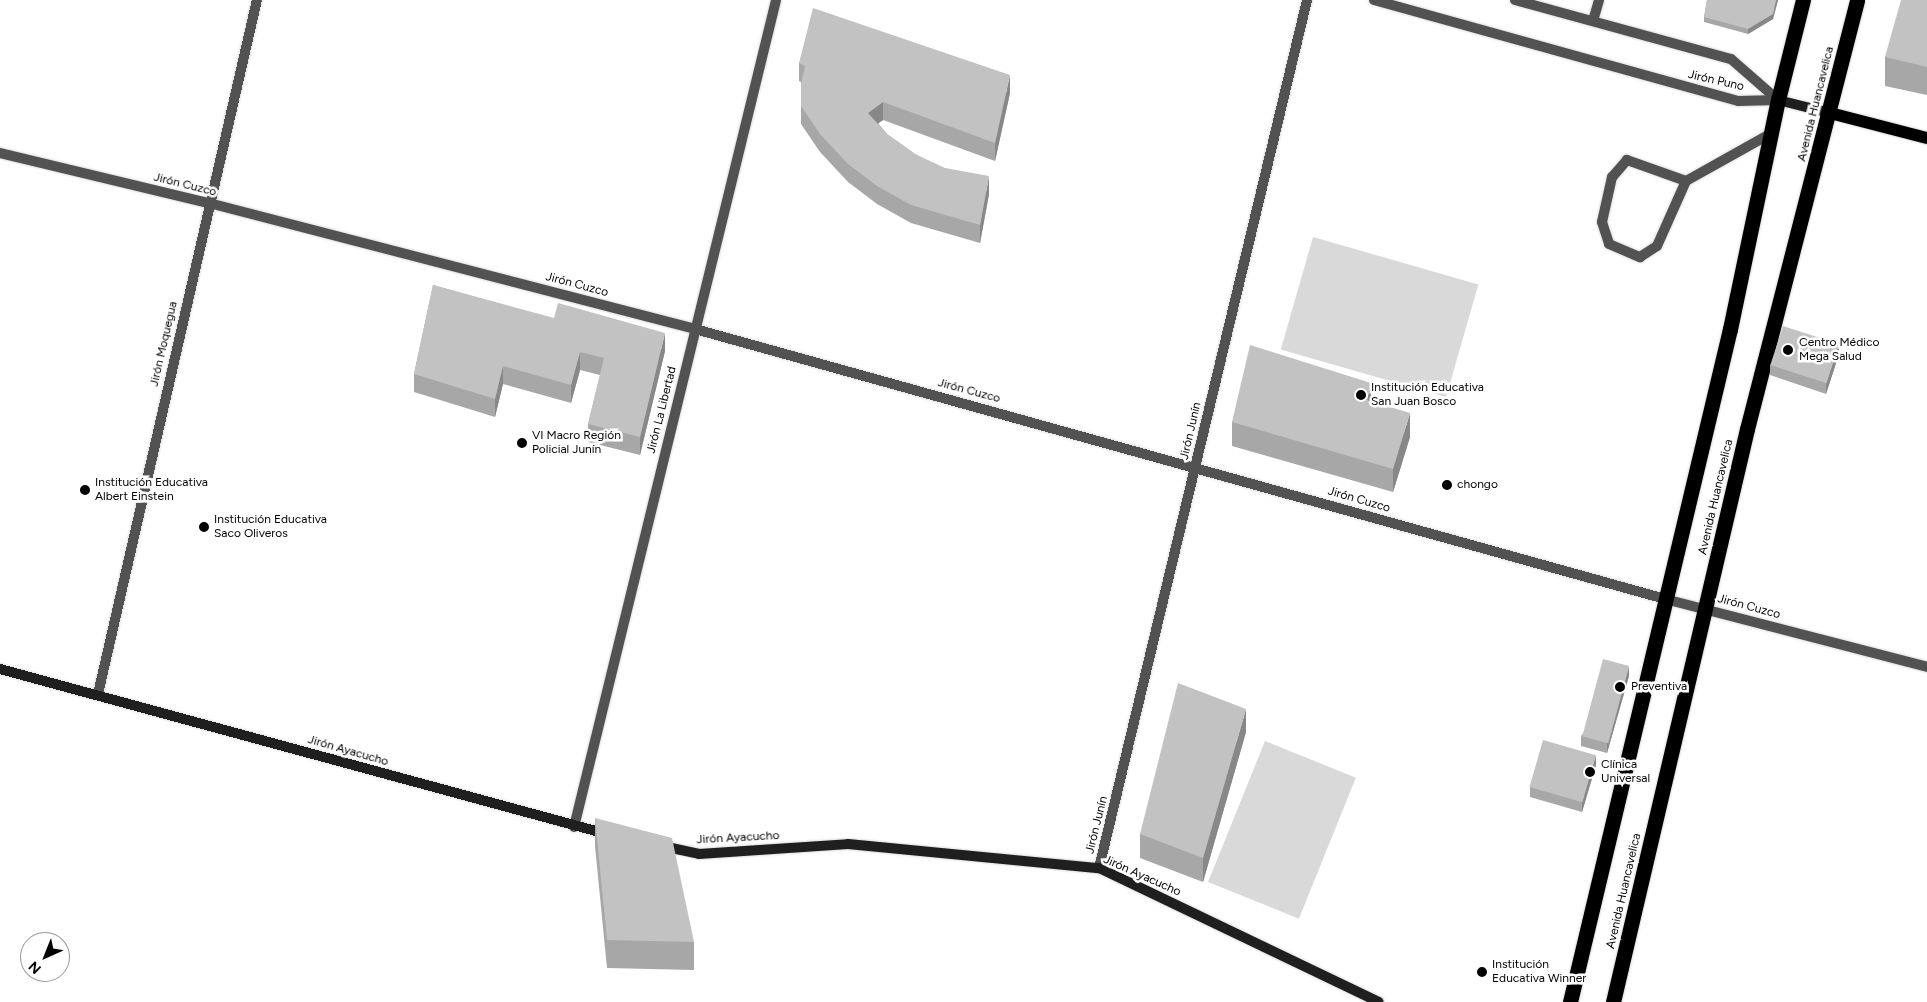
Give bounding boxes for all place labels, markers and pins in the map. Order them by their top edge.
place label: Centro Médico Mega Salud [1799,336,1879,364]
marker: Centro Médico Mega Salud [1781,343,1795,357]
place label: Institución Educativa San Juan Bosco [1371,381,1484,409]
marker: Institución Educativa San Juan Bosco [1355,389,1367,401]
place label: VI Macro Región Policial Junín [532,429,621,457]
marker: VI Macro Región Policial Junín [516,437,528,449]
place label: Institución Educativa Albert Einstein [95,476,208,504]
place label: chongo [1457,478,1498,492]
marker: chongo [1441,479,1453,491]
marker: Institución Educativa Albert Einstein [79,484,91,496]
place label: Institución Educativa Saco Oliveros [214,513,327,541]
marker: Institución Educativa Saco Oliveros [198,521,210,533]
marker: Preventiva [1613,680,1627,694]
place label: Preventiva [1631,680,1687,694]
place label: Clínica Universal [1601,758,1650,786]
marker: Clínica Universal [1583,765,1597,779]
place label: Institución Educativa Winner [1492,958,1586,986]
marker: Institución Educativa Winner [1476,966,1488,978]

